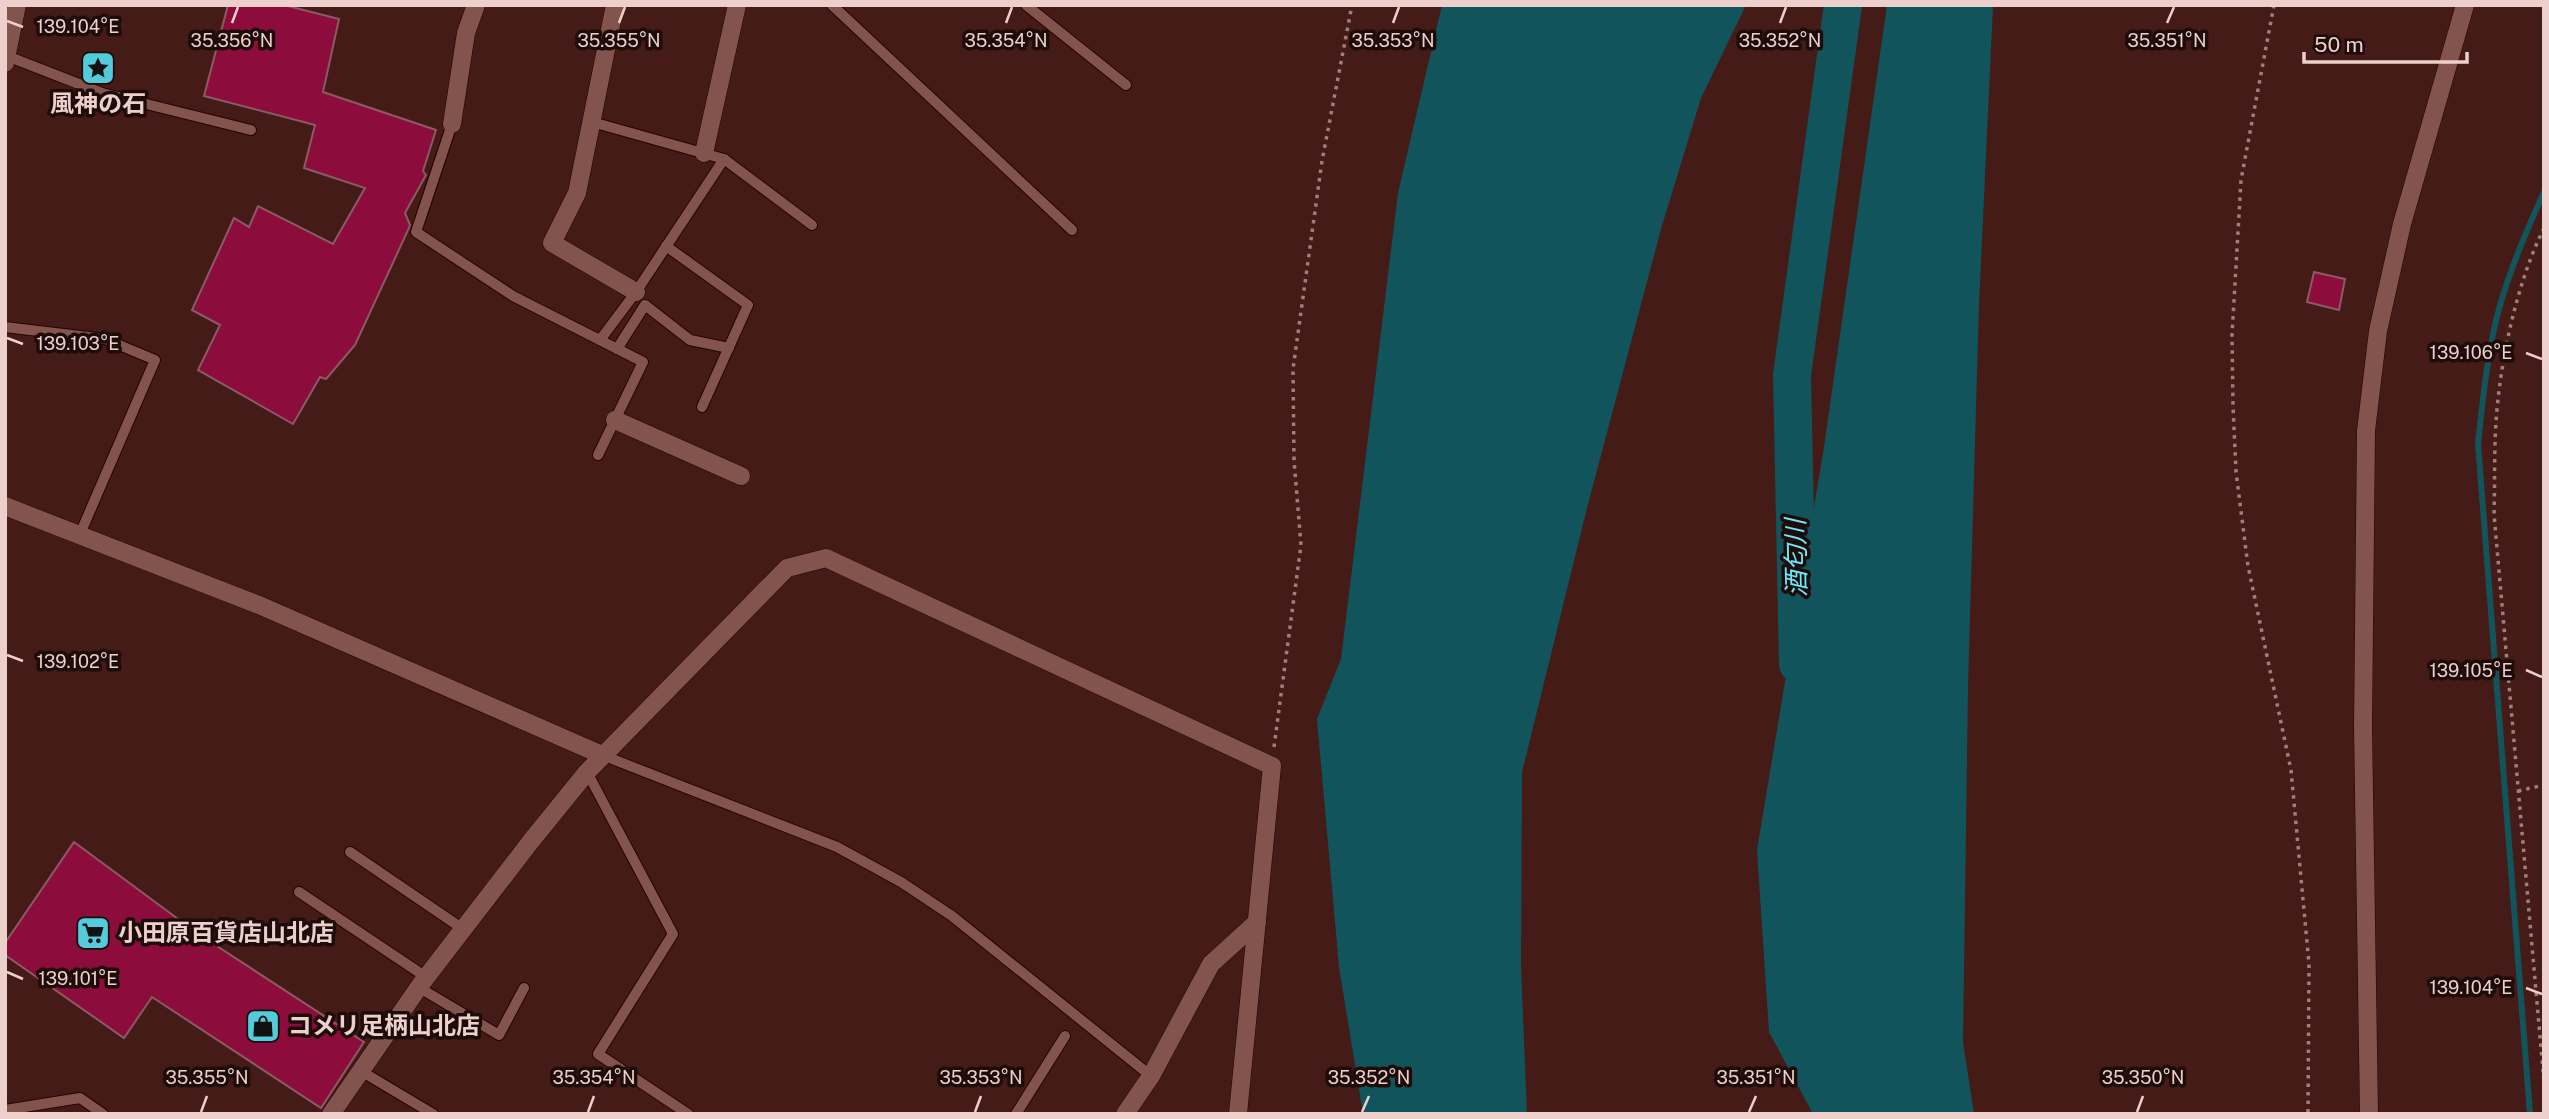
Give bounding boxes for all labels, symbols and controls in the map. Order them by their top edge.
text: 139.104°E [37,16,119,37]
scale bar [2304,21,2467,65]
text: 35.356°N [191,30,273,51]
text: 35.355°N [577,30,661,51]
text: 35.354°N [964,30,1048,51]
text: 35.353°N [1351,30,1435,51]
text: 35.352°N [1739,30,1821,51]
text: 35.351°N [2127,30,2207,51]
text: 50 m [2314,32,2364,57]
place icon: 風神の石 [79,49,117,87]
place label: 風神の石 [50,89,146,117]
text: 139.103°E [37,333,119,354]
text: 139.106°E [2430,342,2512,363]
water label: 酒匂川 [1779,516,1812,597]
text: 139.102°E [37,651,119,672]
text: 139.105°E [2429,660,2513,681]
supermarket icon: 小田原百貨店山北店 [74,914,112,952]
place label: 小田原百貨店山北店 [118,918,334,946]
text: 139.101°E [38,968,118,989]
text: 139.104°E [2430,977,2512,998]
shop icon: コメリ足柄山北店 [244,1007,282,1045]
place label: コメリ足柄山北店 [288,1011,480,1039]
text: 35.355°N [165,1067,249,1088]
text: 35.354°N [552,1067,636,1088]
text: 35.353°N [939,1067,1023,1088]
text: 35.352°N [1328,1067,1410,1088]
text: 35.351°N [1716,1067,1796,1088]
text: 35.350°N [2102,1067,2184,1088]

